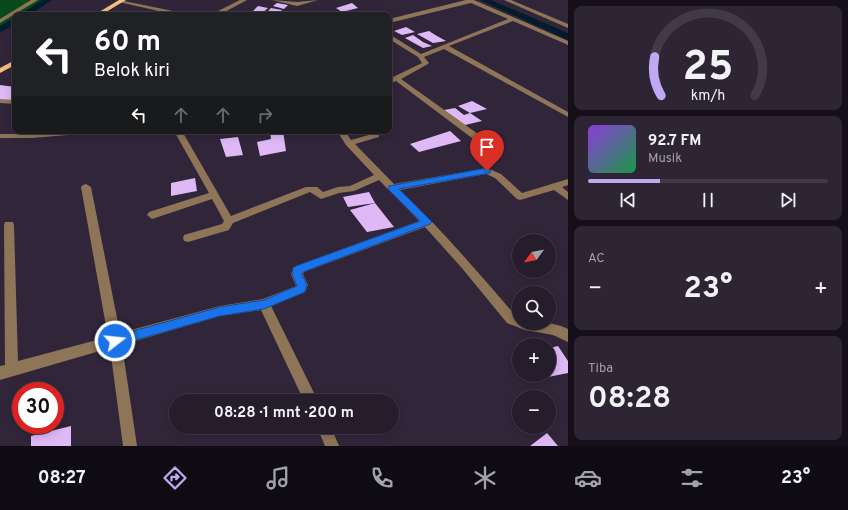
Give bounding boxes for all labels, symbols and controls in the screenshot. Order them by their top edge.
text: 60 m [94,25,161,61]
icon: left [28,28,80,80]
text: 25 [683,42,733,95]
text: Belok kiri [94,60,170,83]
text: km/h [691,87,725,105]
icon: left [128,104,150,126]
icon: ahead [170,104,192,126]
icon: ahead [212,104,234,126]
icon: right [254,104,276,126]
pin [470,130,504,171]
text: 92.7 FM [648,132,701,151]
icon: arrive [476,136,498,158]
text: Musik [648,151,682,167]
icon: previous [617,189,639,211]
icon: pause [697,189,719,211]
icon: next [777,189,799,211]
north arrow [512,234,556,278]
map controls [512,234,556,434]
text: AC [588,251,605,267]
text: 23° [684,271,732,308]
text: − [588,276,602,303]
text: + [814,276,828,303]
button: search [512,286,556,330]
position arrow [94,320,136,362]
button: + [512,338,556,382]
text: Tiba [588,361,613,377]
text: 08:28 [588,381,671,418]
speed limit sign: 30 [12,382,64,434]
button: − [512,390,556,434]
text: 08:28 · 1 mnt · 200 m [214,404,354,423]
icon: directions [161,464,189,492]
icon: music [264,464,292,492]
icon: phone [368,464,396,492]
icon: climate [471,464,499,492]
icon: car [574,464,602,492]
icon: filters [678,464,706,492]
text: 08:27 [38,467,86,490]
text: 23° [781,467,810,490]

